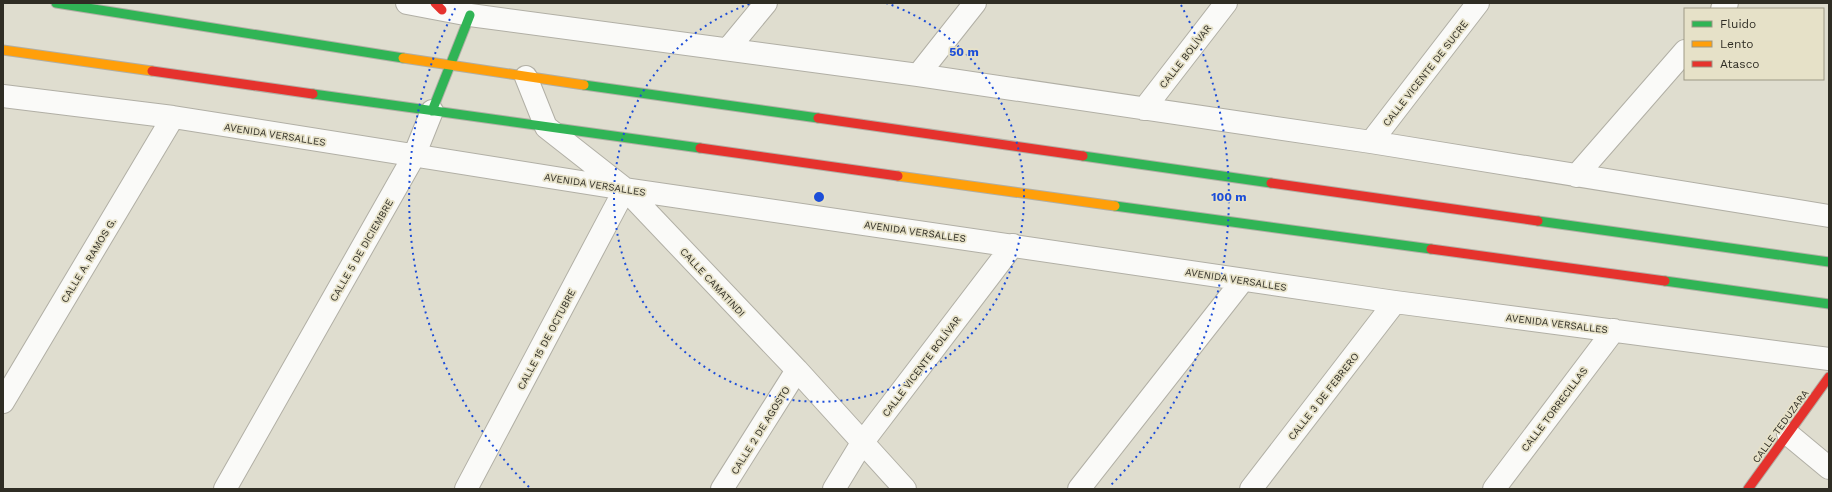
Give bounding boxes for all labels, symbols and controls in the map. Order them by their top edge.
legend [1684,8,1824,80]
text: Fluido [1720,17,1756,31]
street label: CALLE VICENTE DE SUCRE [1381,18,1470,128]
street label: CALLE BOLÍVAR [1157,22,1214,90]
text: Lento [1720,37,1754,51]
text: 50 m [949,45,979,59]
text: Atasco [1720,57,1760,71]
street label: AVENIDA VERSALLES [223,121,326,148]
street label: AVENIDA VERSALLES [543,171,646,198]
centre of rings [812,190,826,204]
text: 100 m [1211,190,1247,204]
street label: CALLE 5 DE DICIEMBRE [328,197,395,303]
street label: CALLE A. RAMOS G. [59,216,118,304]
street label: AVENIDA VERSALLES [863,219,967,244]
street label: CALLE CAMATINDI [678,246,747,319]
street label: AVENIDA VERSALLES [1184,266,1287,293]
street label: CALLE 15 DE OCTUBRE [515,287,578,391]
street label: AVENIDA VERSALLES [1505,312,1609,335]
street label: CALLE VICENTE BOLÍVAR [880,314,963,419]
street label: CALLE 3 DE FEBRERO [1286,351,1361,442]
street label: CALLE TORRECILLAS [1519,365,1590,454]
street label: CALLE 2 DE AGOSTO [729,384,792,476]
street label: CALLE TEDUZARA [1750,387,1811,465]

